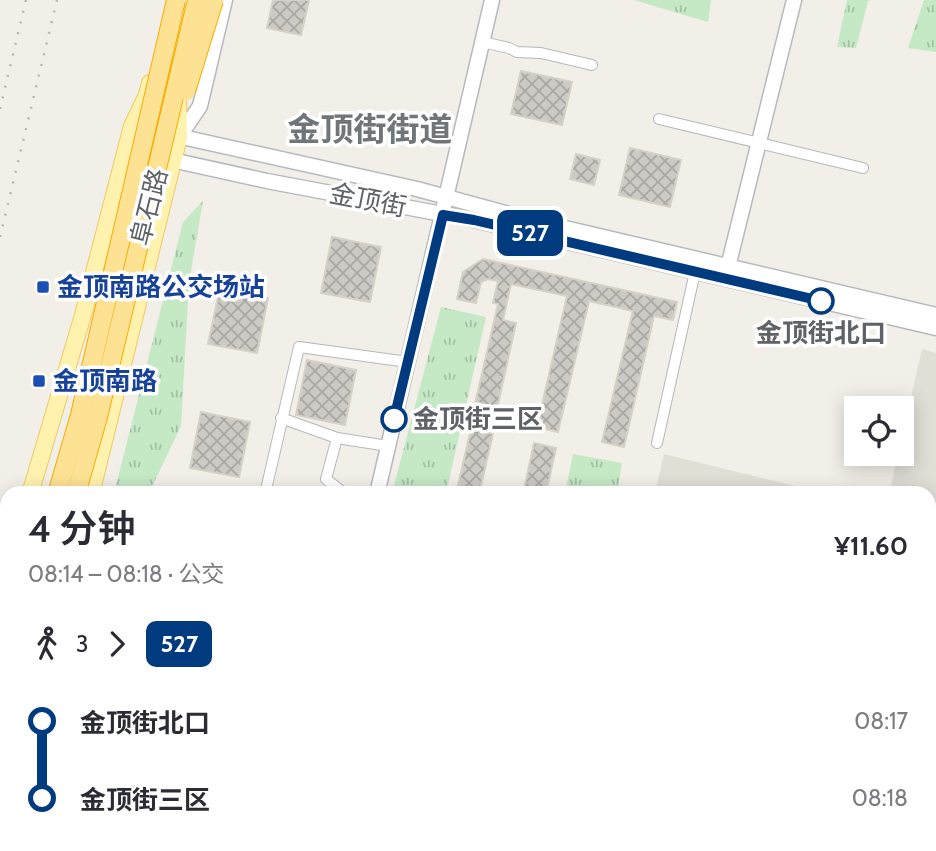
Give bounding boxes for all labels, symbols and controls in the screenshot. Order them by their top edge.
district label: 金顶街街道 [288,109,453,149]
street label: 阜石路 [124,165,174,249]
street label: 金顶街 [327,177,409,223]
line badge: 527 [490,210,570,256]
text: 527 [511,218,549,247]
place label: 金顶南路公交场站 [57,271,265,303]
marker: 金顶南路公交场站 [35,279,51,295]
marker: 金顶街北口 [808,288,834,314]
place label: 金顶街北口 [756,317,886,349]
place label: 金顶南路 [53,365,157,397]
marker: 金顶南路 [31,373,47,389]
map controls [844,396,914,466]
button: locate [844,396,914,466]
place label: 金顶街三区 [413,403,543,435]
marker: 金顶街三区 [381,406,407,432]
text: 4 分钟 [28,505,136,552]
text: ¥11.60 [834,530,908,562]
text: 08:14 – 08:18 · 公交 [28,560,224,588]
icon: walk [28,625,66,663]
icon: forward [98,625,136,663]
text: 527 [160,629,198,658]
text: 3 [76,630,88,658]
text: 金顶街北口 [80,707,210,739]
text: 08:17 [854,707,908,735]
text: 金顶街三区 [80,784,210,816]
text: 08:18 [852,784,908,812]

